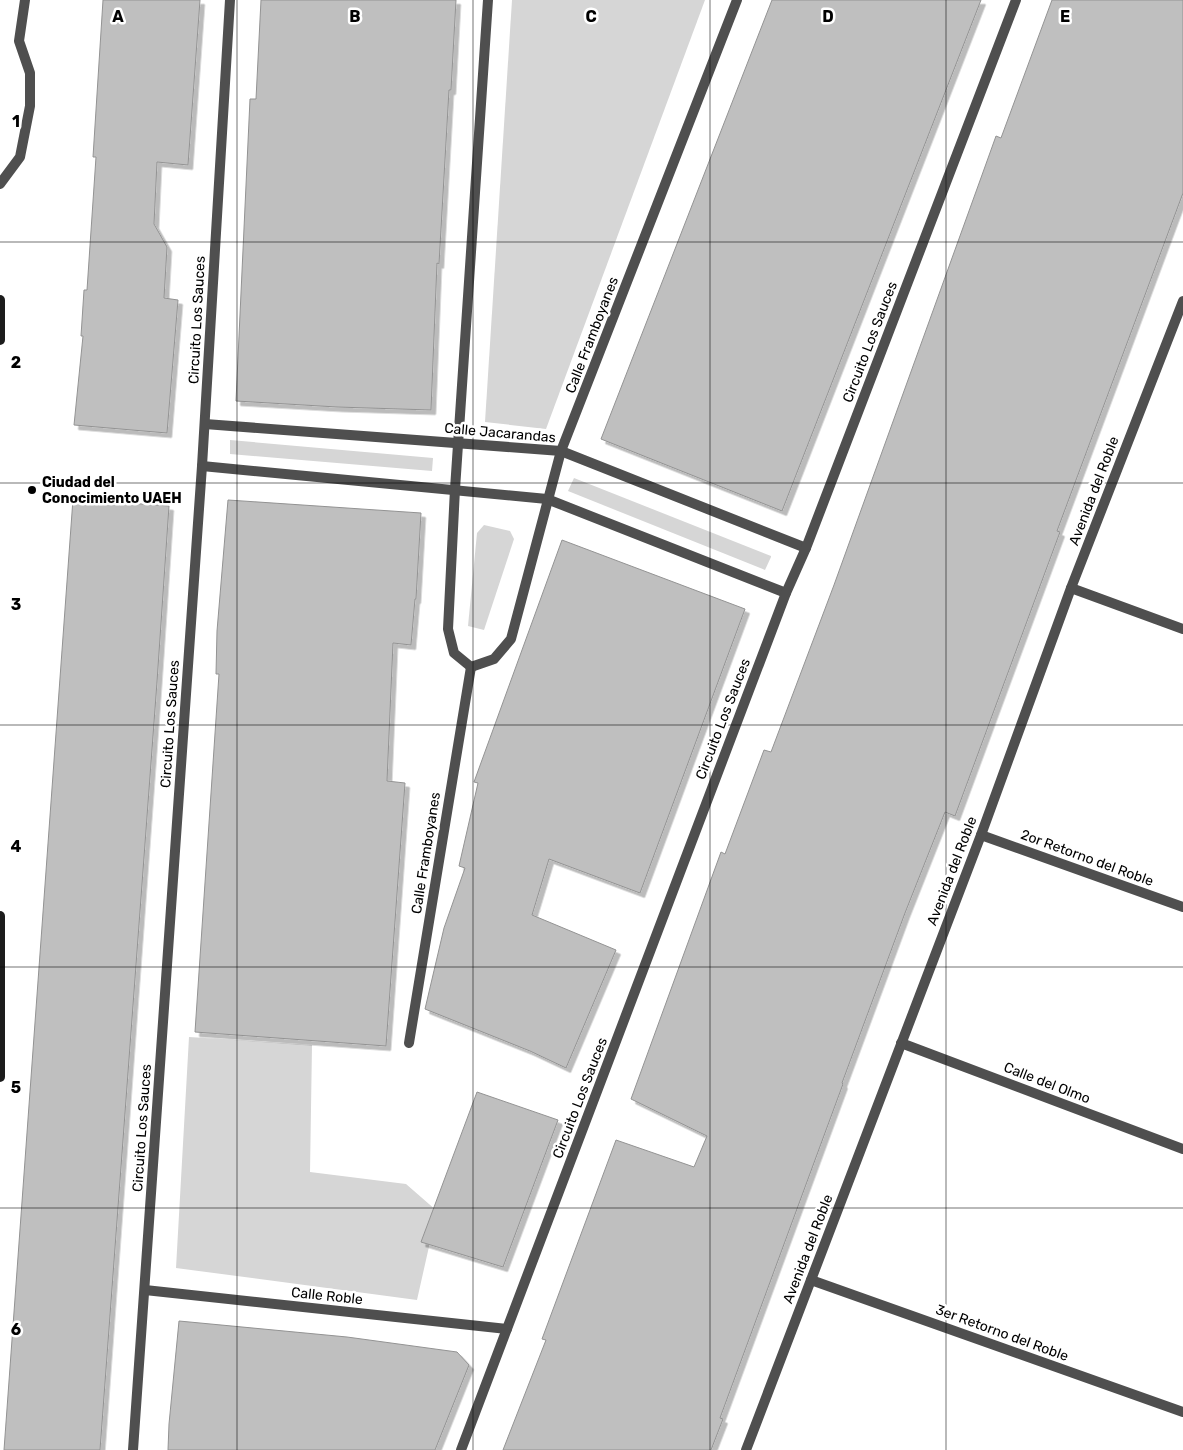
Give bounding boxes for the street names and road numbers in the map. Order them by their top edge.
street label: Circuito Los Sauces [185,255,209,385]
street label: Calle Framboyanes [562,274,622,396]
street label: Circuito Los Sauces [839,279,901,405]
street label: Calle Jacarandas [444,420,556,446]
street label: Avenida del Roble [1065,434,1123,548]
street label: Circuito Los Sauces [692,656,754,782]
street label: Circuito Los Sauces [157,659,183,789]
street label: Calle Framboyanes [408,791,444,915]
street label: Avenida del Roble [923,814,981,928]
street label: 2or Retorno del Roble [1018,826,1156,890]
street label: Circuito Los Sauces [549,1035,611,1161]
street label: Calle del Olmo [1001,1059,1093,1107]
street label: Circuito Los Sauces [129,1063,155,1193]
street label: Avenida del Roble [779,1192,837,1306]
street label: Calle Roble [290,1284,364,1308]
street label: 3er Retorno del Roble [933,1301,1071,1365]

